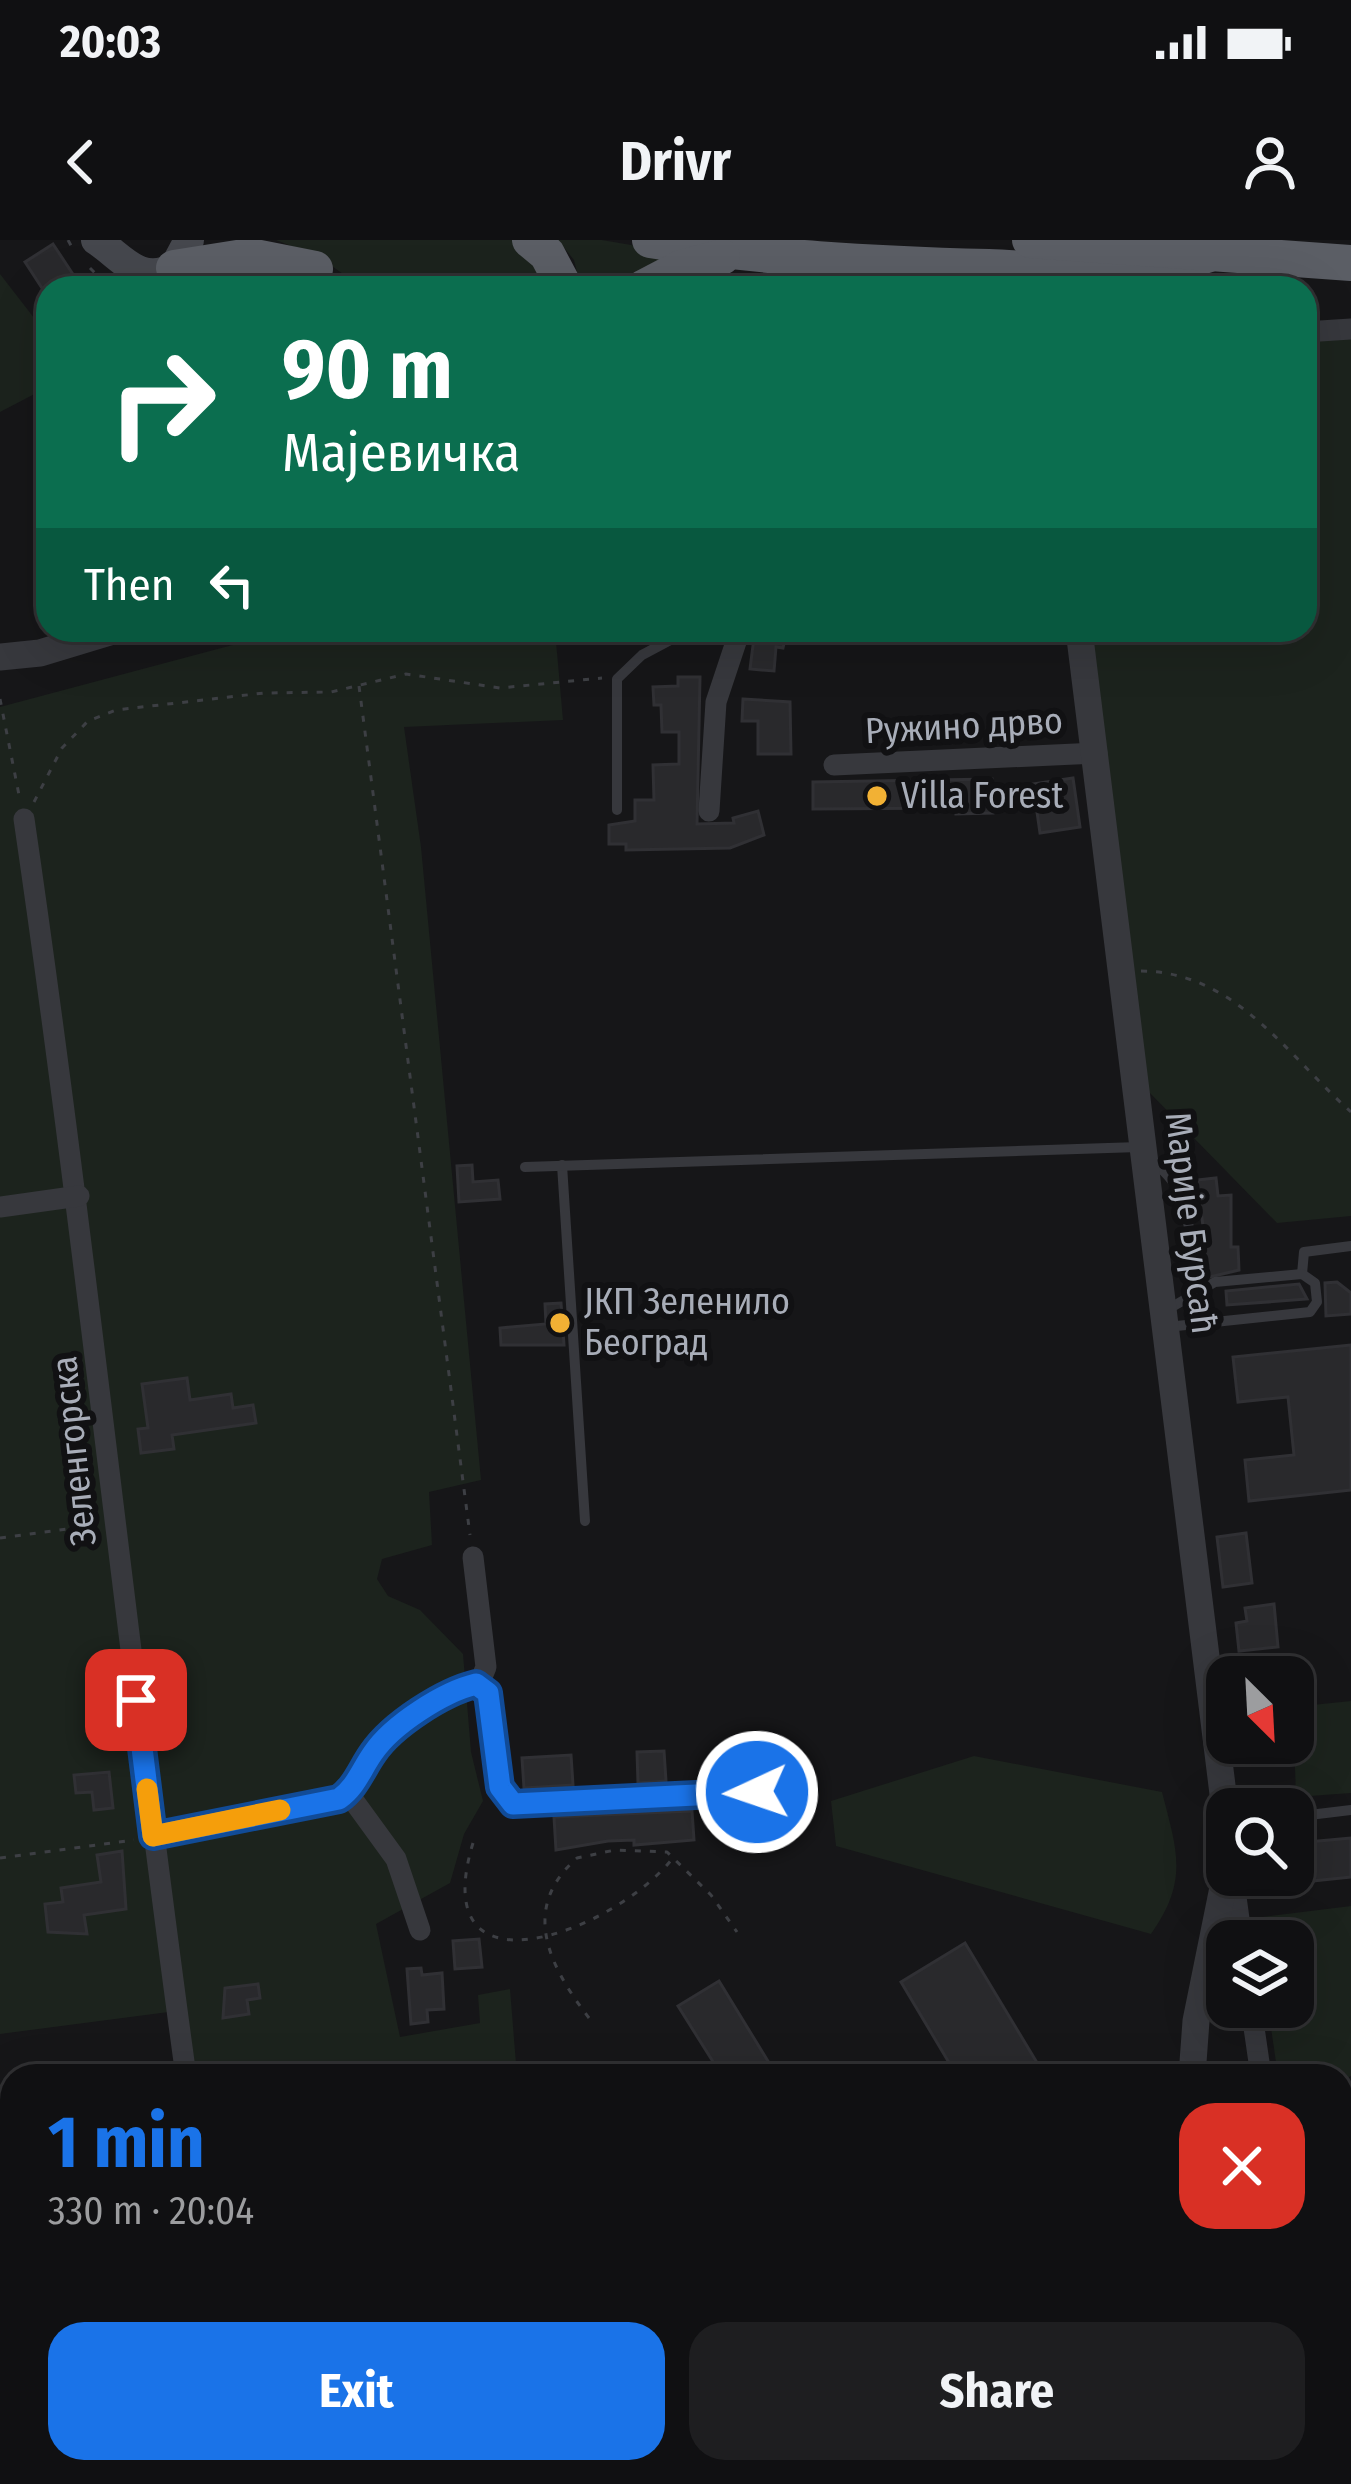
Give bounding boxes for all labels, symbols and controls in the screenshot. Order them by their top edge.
text: 20:03 [60,15,161,69]
icon: back [48,129,114,195]
icon: person [1237,129,1303,195]
text: Drivr [620,130,731,194]
text: 90 m [282,319,453,420]
icon: right [84,324,240,480]
text: Мајевичка [282,421,520,485]
icon: left [199,552,265,618]
text: Then [84,558,175,612]
street label: Ружино дрво [864,699,1064,753]
place label: Villa Forest [901,774,1063,818]
marker: Villa Forest [864,783,890,809]
street label: Марије Бурсаћ [1156,1110,1226,1336]
place label: ЈКП Зеленило Београд [584,1280,790,1365]
marker: ЈКП Зеленило Београд [547,1310,573,1336]
street label: Зеленгорска [42,1354,106,1548]
pin [85,1649,187,1751]
north arrow [1206,1656,1314,1764]
map controls [1206,1656,1314,2028]
icon: arrive [103,1667,169,1733]
position arrow [694,1729,820,1855]
button: search [1206,1788,1314,1896]
button: layers [1206,1920,1314,2028]
text: 1 min [48,2100,205,2186]
button: close [1179,2103,1305,2229]
text: 330 m · 20:04 [48,2188,254,2234]
button: Exit [48,2322,665,2460]
button: Share [689,2322,1305,2460]

